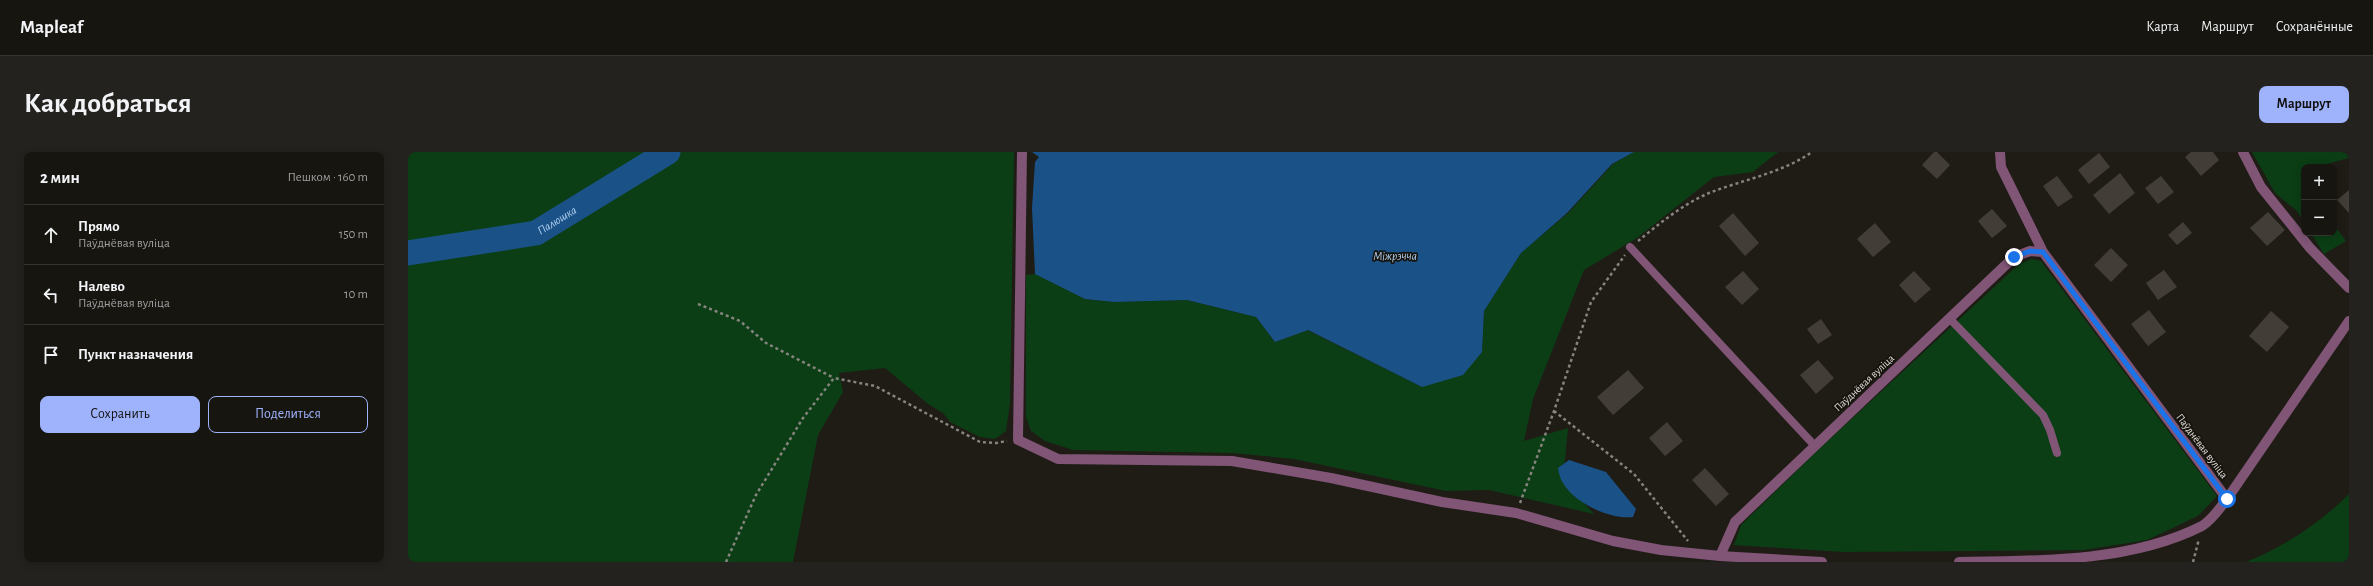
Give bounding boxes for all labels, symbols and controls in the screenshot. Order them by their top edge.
text: Mapleaf [20,18,83,37]
text: Карта [2146,20,2179,34]
text: Маршрут [2201,20,2254,34]
text: Сохранённые [2276,20,2353,34]
button: Маршрут [2259,86,2349,123]
text: Как добраться [24,90,192,118]
map controls [2301,164,2337,236]
button: + [2301,164,2337,200]
text: 2 мин [40,169,80,186]
text: Пешком · 160 m [287,171,368,184]
button: − [2301,200,2337,236]
water label: Палюшка [535,204,578,237]
text: Прямо [78,219,120,234]
icon: ahead [40,224,62,246]
text: 150 m [339,228,368,241]
text: Паўднёвая вуліца [78,237,170,250]
route end [2005,248,2023,266]
water label: Міжрэчча [1373,250,1417,263]
text: Налево [78,279,125,294]
icon: left [40,284,62,306]
text: 10 m [344,288,368,301]
text: Паўднёвая вуліца [78,297,170,310]
icon: arrive [40,344,62,366]
text: Пункт назначения [78,347,193,362]
street label: Паўднёвая вуліца [1832,352,1896,414]
button: Сохранить [40,396,200,433]
button: Поделиться [208,396,368,433]
street label: Паўднёвая вуліца [2174,412,2230,480]
route start [2218,490,2236,508]

